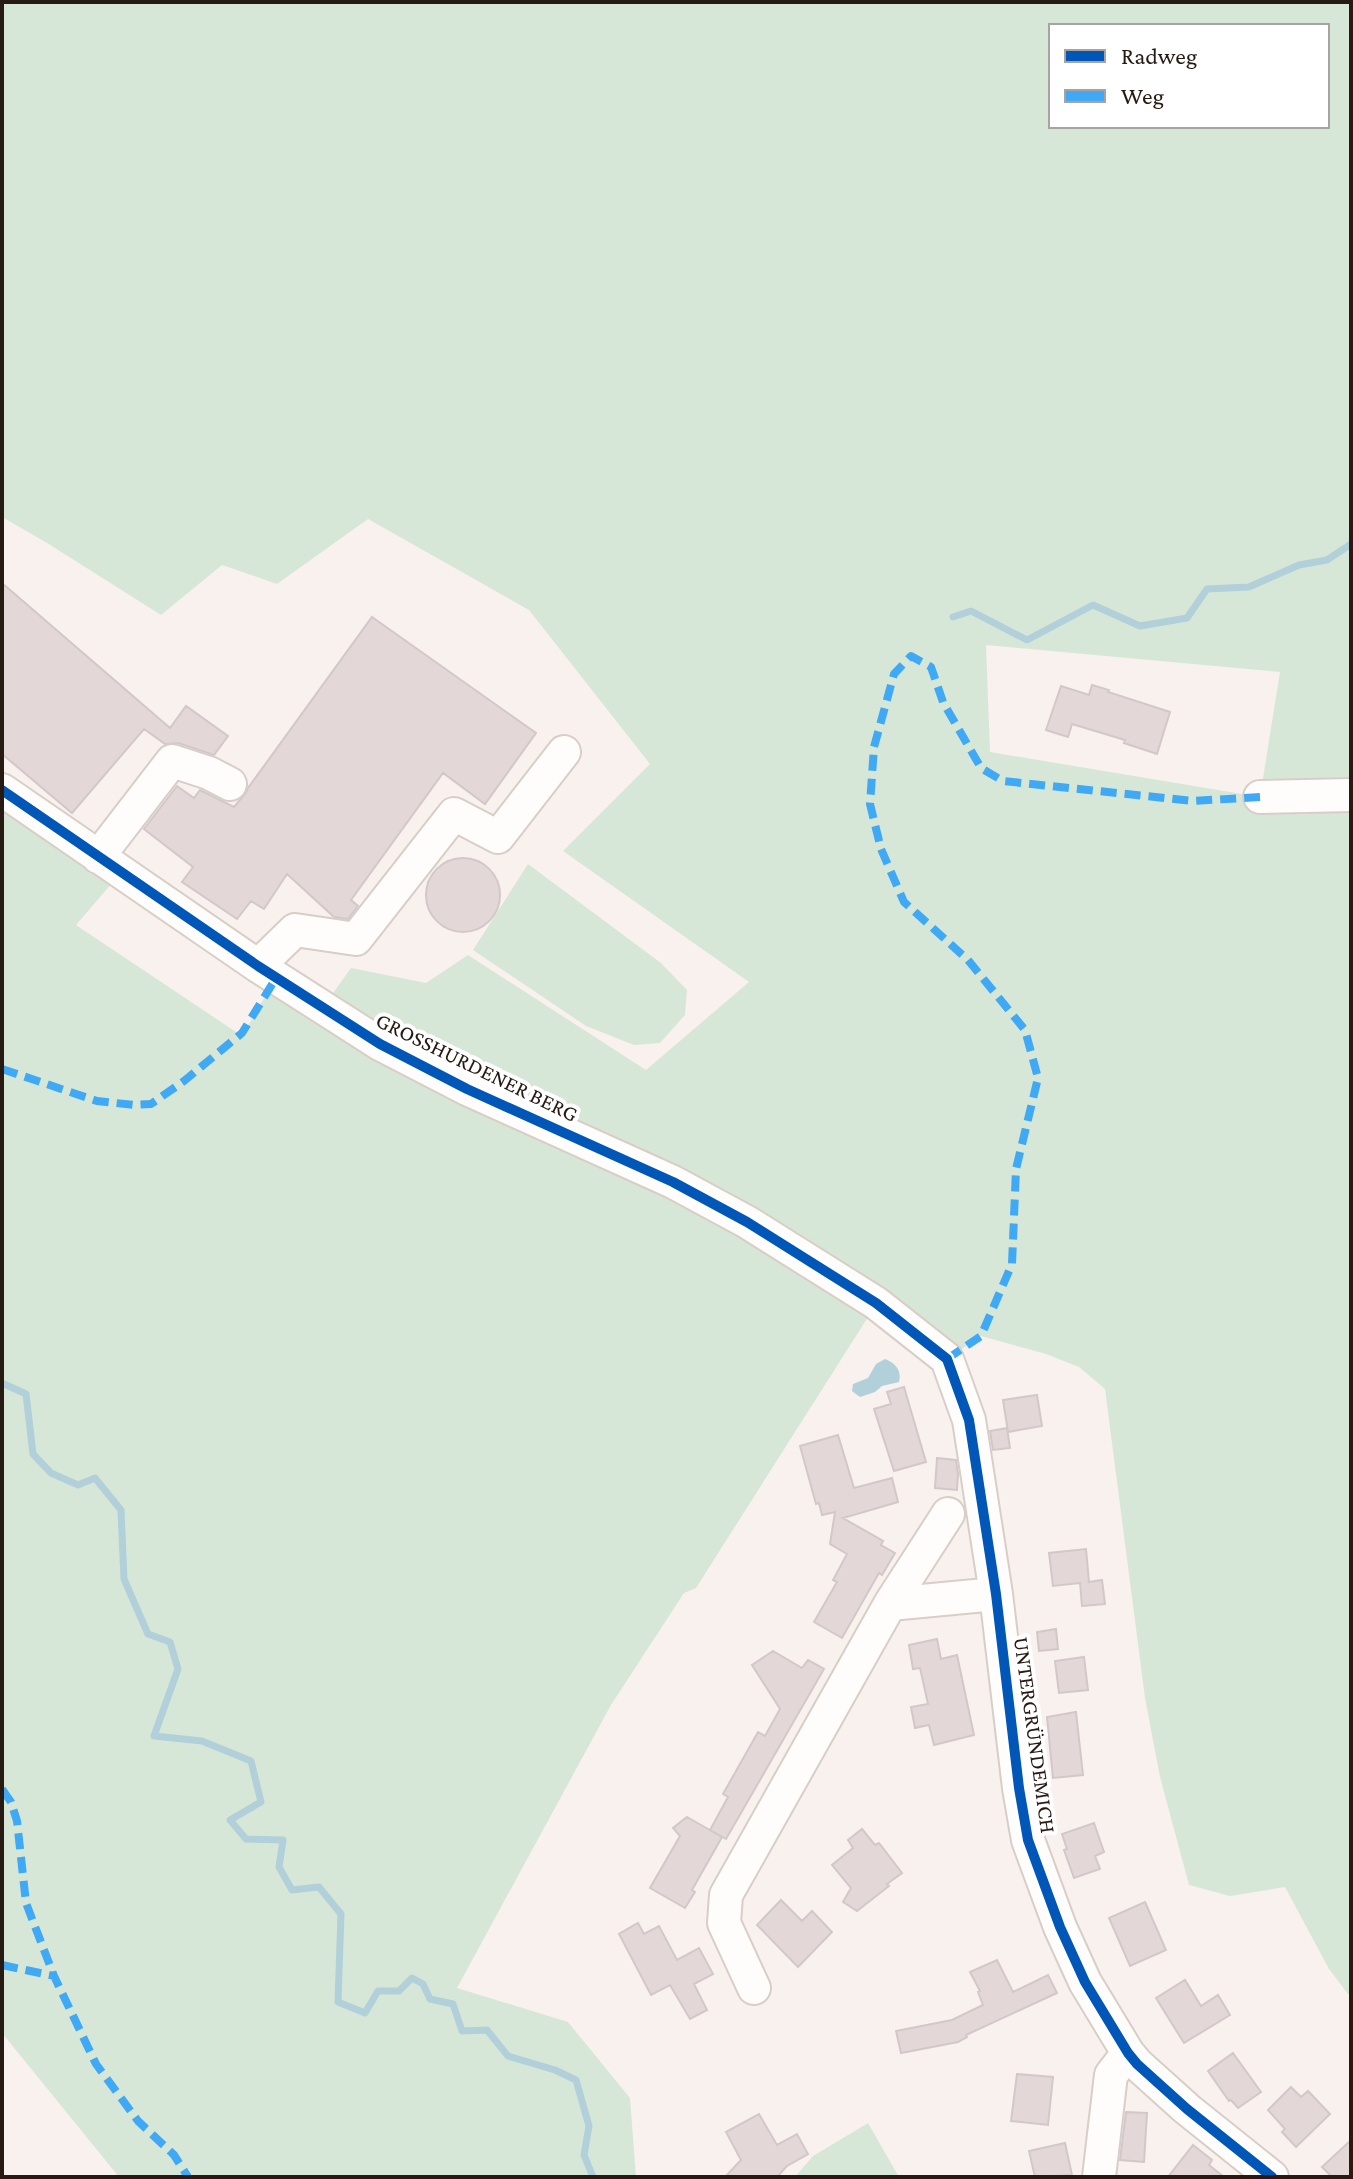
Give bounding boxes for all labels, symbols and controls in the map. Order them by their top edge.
legend [1049,24,1329,128]
text: Radweg [1121,42,1198,69]
text: Weg [1121,82,1165,109]
street label: GROSSHURDENER BERG [372,1007,582,1127]
street label: UNTERGRÜNDEMICH [1009,1635,1061,1835]

